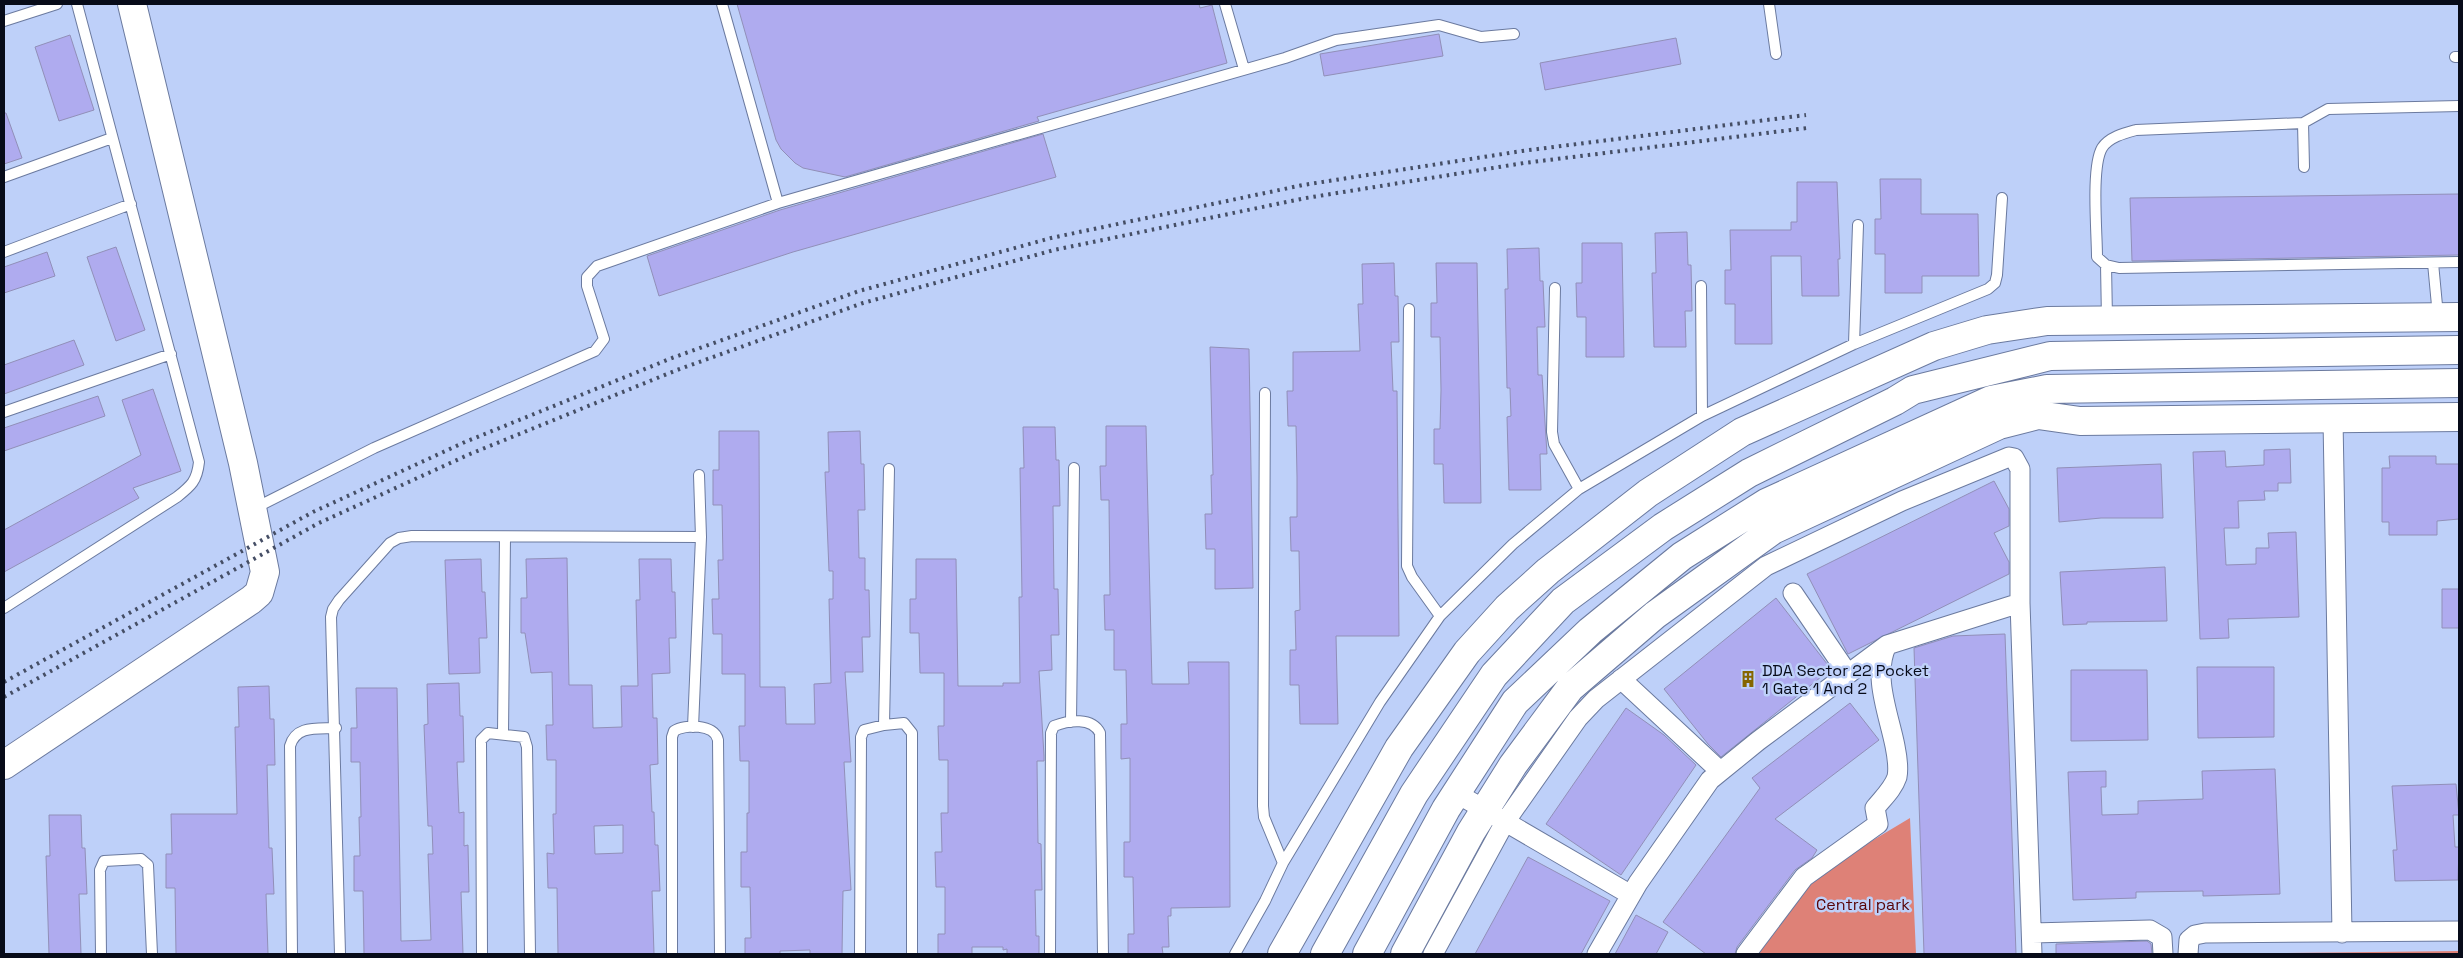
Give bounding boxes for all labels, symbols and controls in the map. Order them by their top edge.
place label: DDA Sector 22 Pocket 1 Gate 1 And 2 [1762,660,1929,699]
building icon: DDA Sector 22 Pocket 1 Gate 1 And 2 [1738,669,1758,689]
park label: Central park [1816,894,1910,915]

